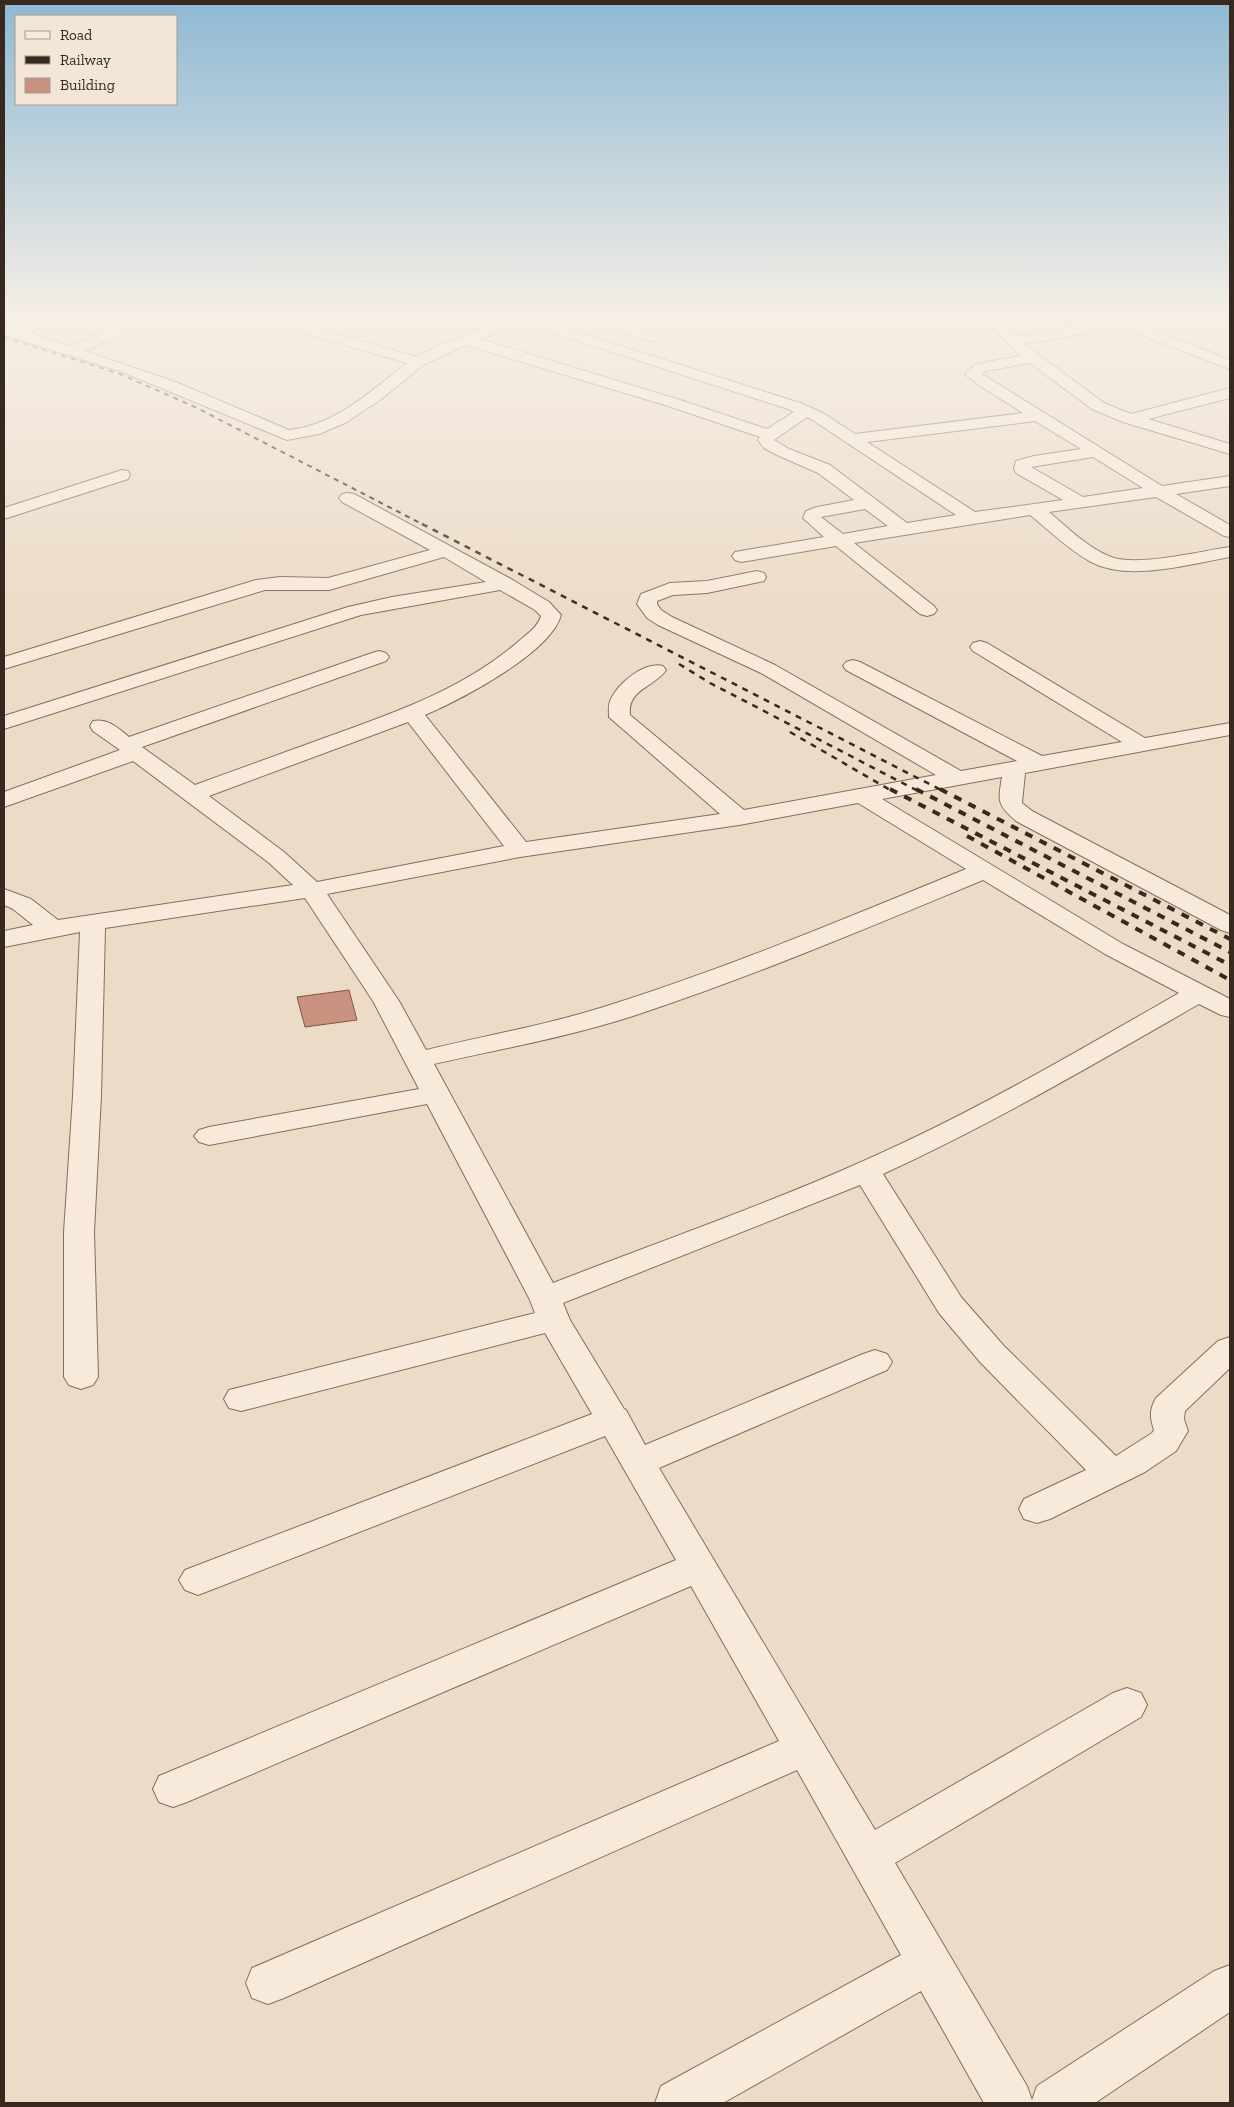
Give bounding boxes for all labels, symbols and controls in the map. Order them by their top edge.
legend [15,15,178,105]
text: Road [60,26,93,44]
text: Railway [60,51,111,69]
text: Building [60,76,115,94]

